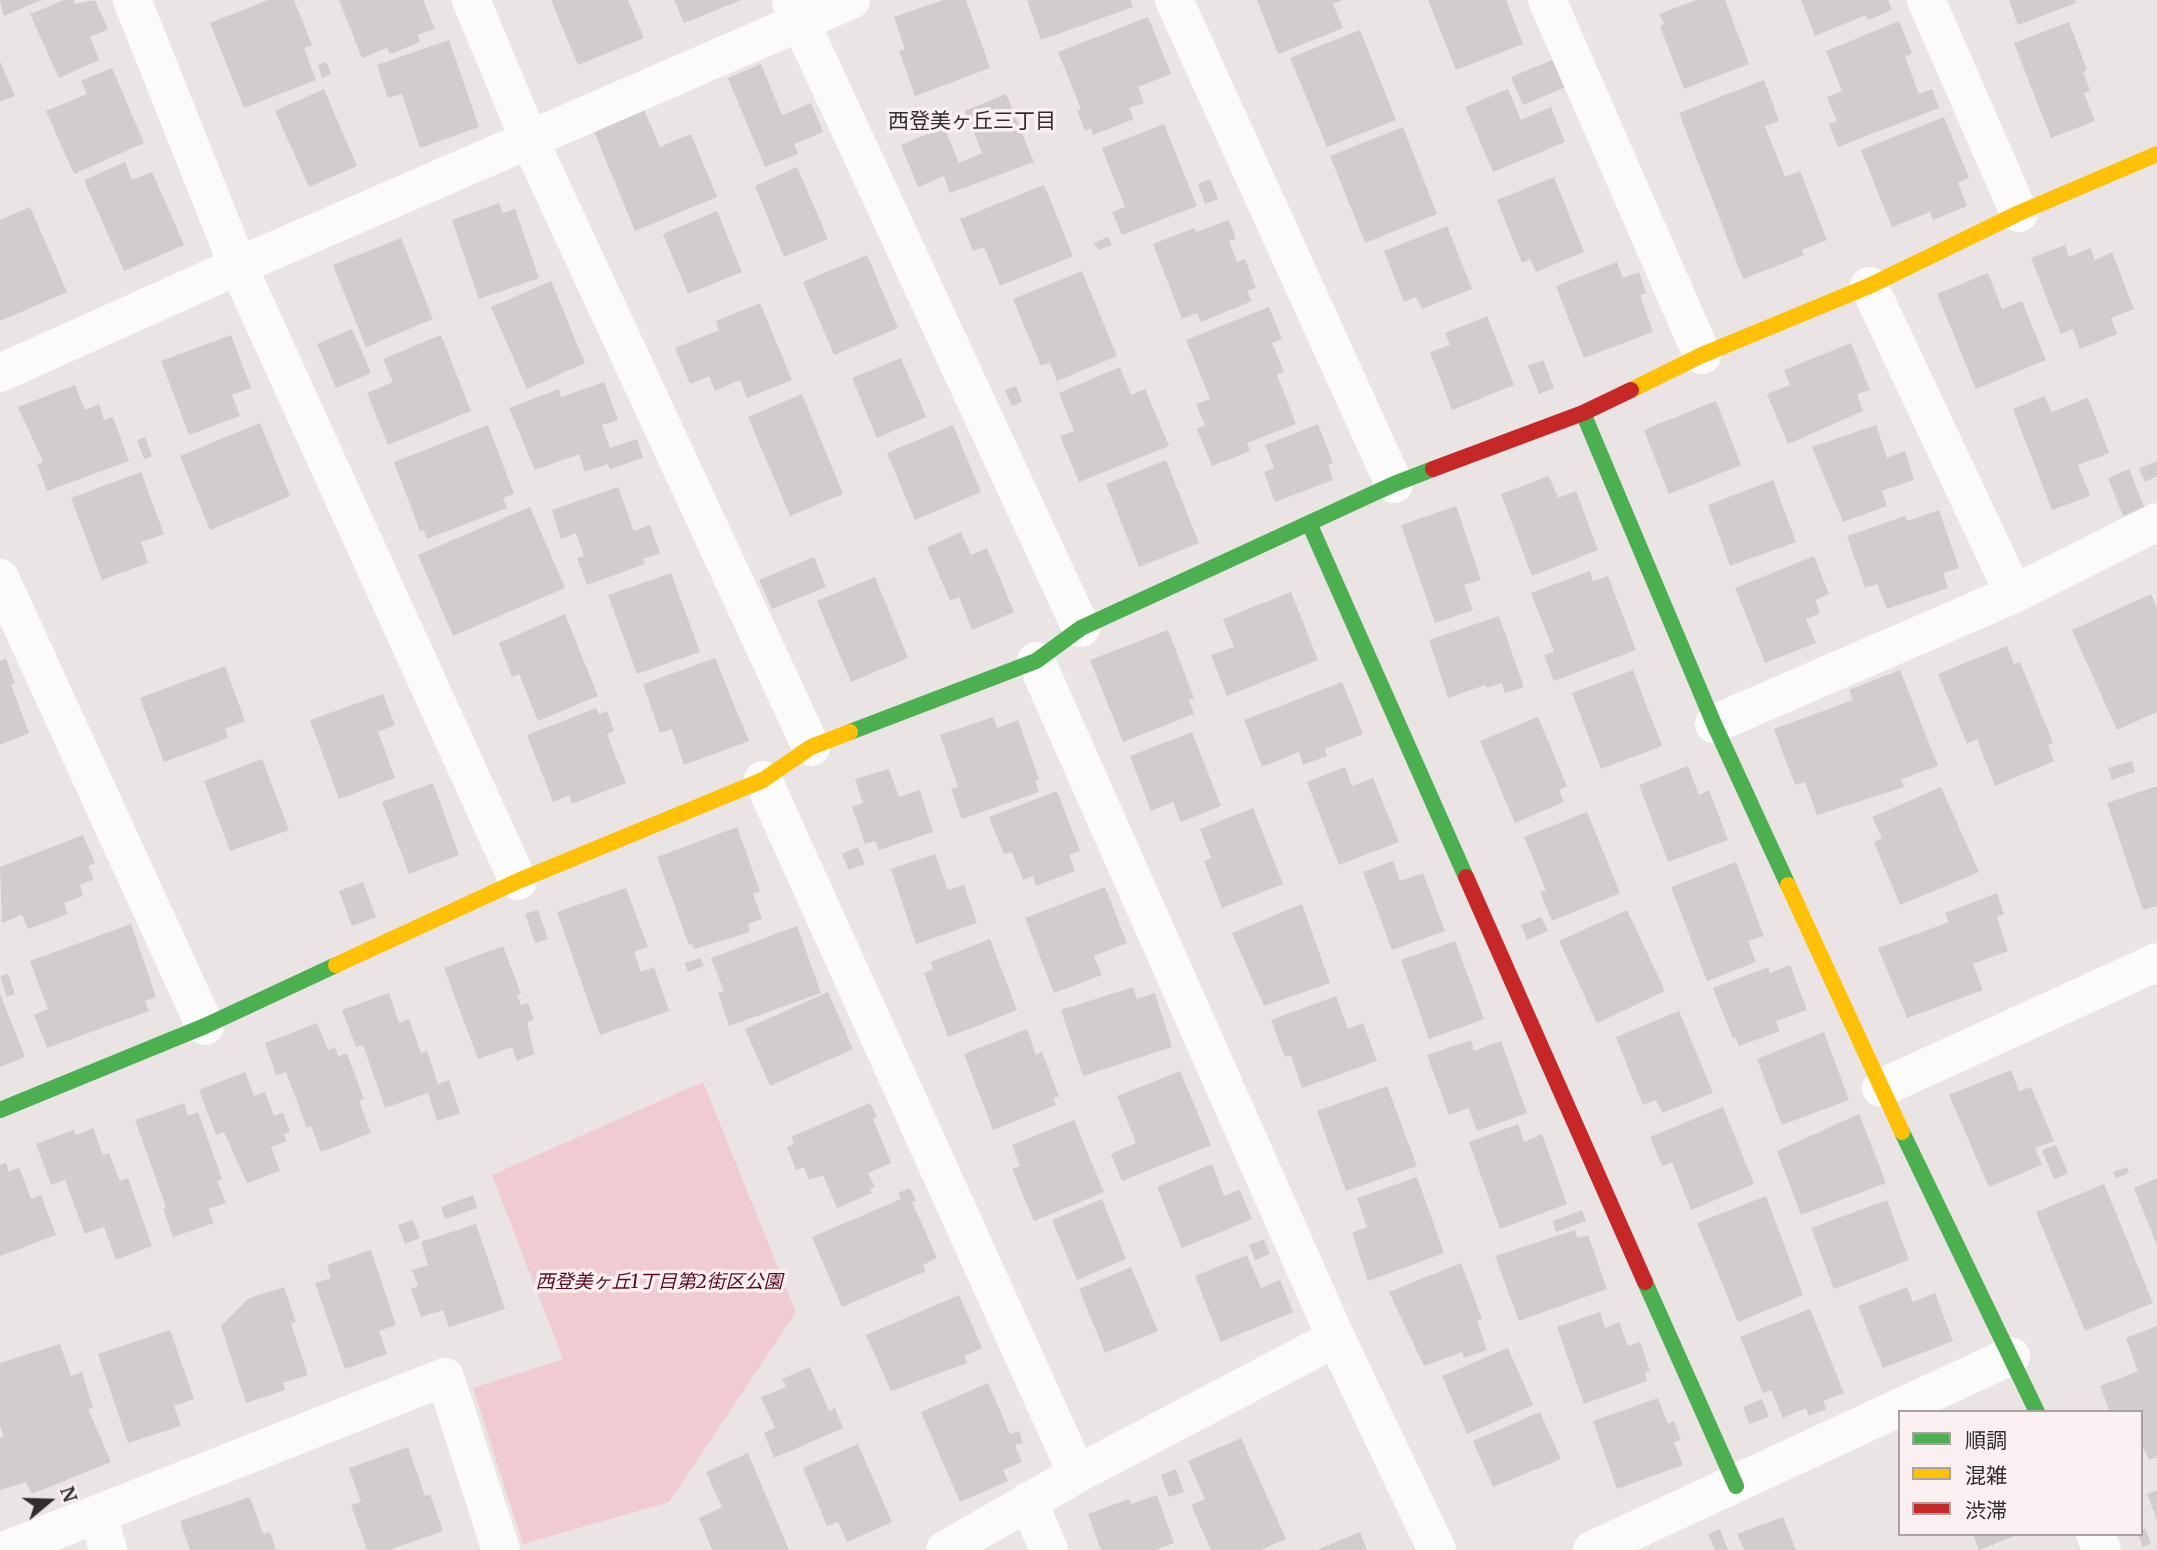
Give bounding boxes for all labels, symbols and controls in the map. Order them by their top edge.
district label: 西登美ヶ丘三丁目 [888,109,1056,135]
park label: 西登美ヶ丘1丁目第2街区公園 [535,1272,783,1294]
legend [1898,1410,2143,1536]
text: 順調 [1965,1427,2007,1454]
text: 混雑 [1965,1462,2007,1489]
north arrow [14,1466,84,1536]
text: N [55,1483,83,1505]
text: 渋滞 [1965,1497,2007,1524]

